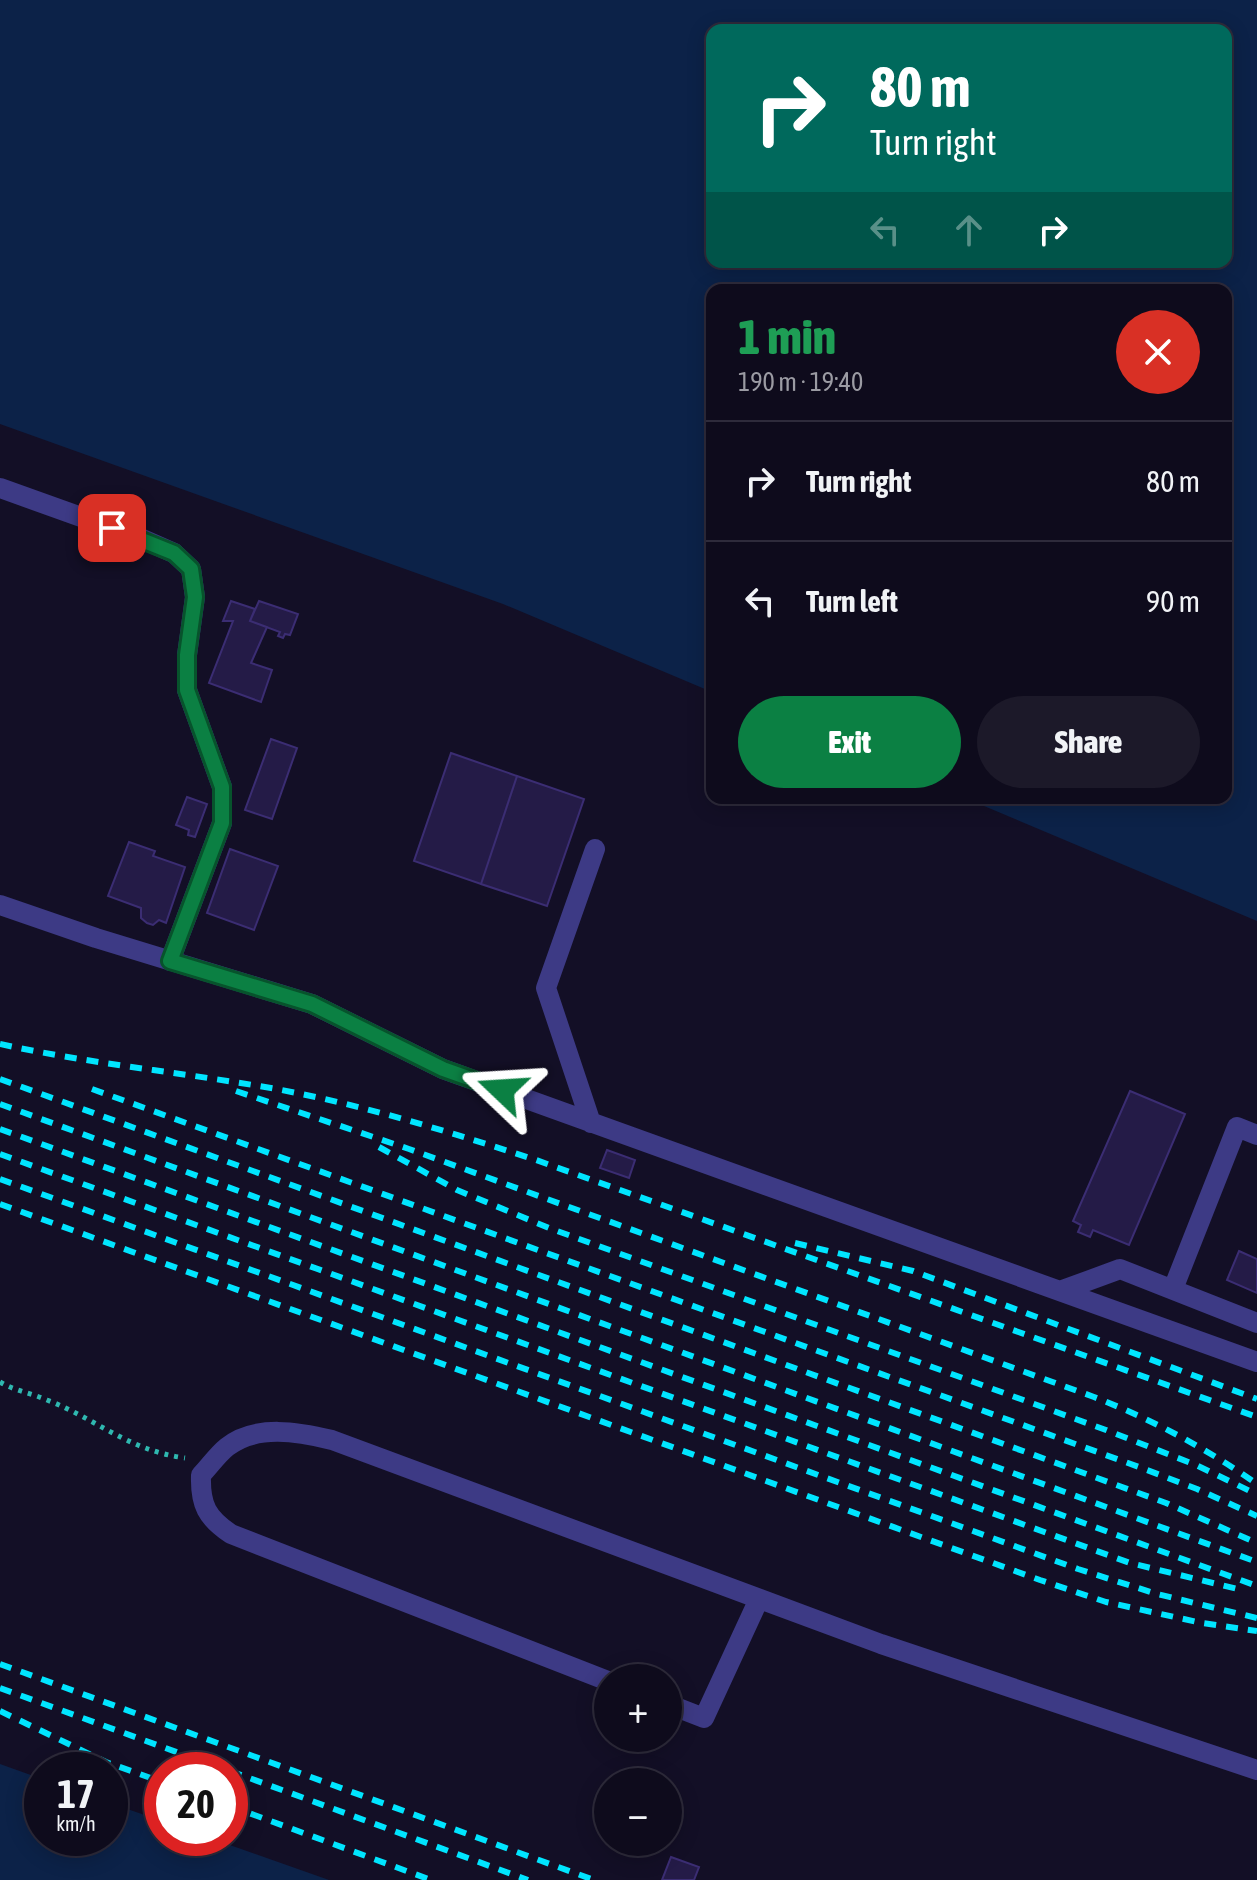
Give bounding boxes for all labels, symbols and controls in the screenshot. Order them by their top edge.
text: 80 m [870,55,971,119]
icon: right [738,56,842,160]
text: Turn right [870,121,997,163]
icon: left [863,208,907,252]
icon: ahead [947,208,991,252]
icon: right [1031,208,1075,252]
text: 1 min [738,309,836,364]
button: close [1116,310,1200,394]
text: 190 m · 19:40 [738,367,863,397]
icon: right [738,459,782,503]
text: Turn right [806,464,912,498]
text: 80 m [1146,464,1200,498]
pin [78,494,146,562]
icon: arrive [90,506,134,550]
icon: left [738,579,782,623]
text: Turn left [806,584,898,618]
text: 90 m [1146,584,1200,618]
button: Exit [738,696,961,788]
button: Share [977,696,1200,788]
position arrow [460,1048,544,1132]
map controls [594,1664,682,1856]
button: + [594,1664,682,1752]
speed limit sign: 20 [144,1752,248,1856]
button: − [594,1768,682,1856]
text: 17 [57,1771,95,1816]
text: km/h [56,1812,96,1835]

